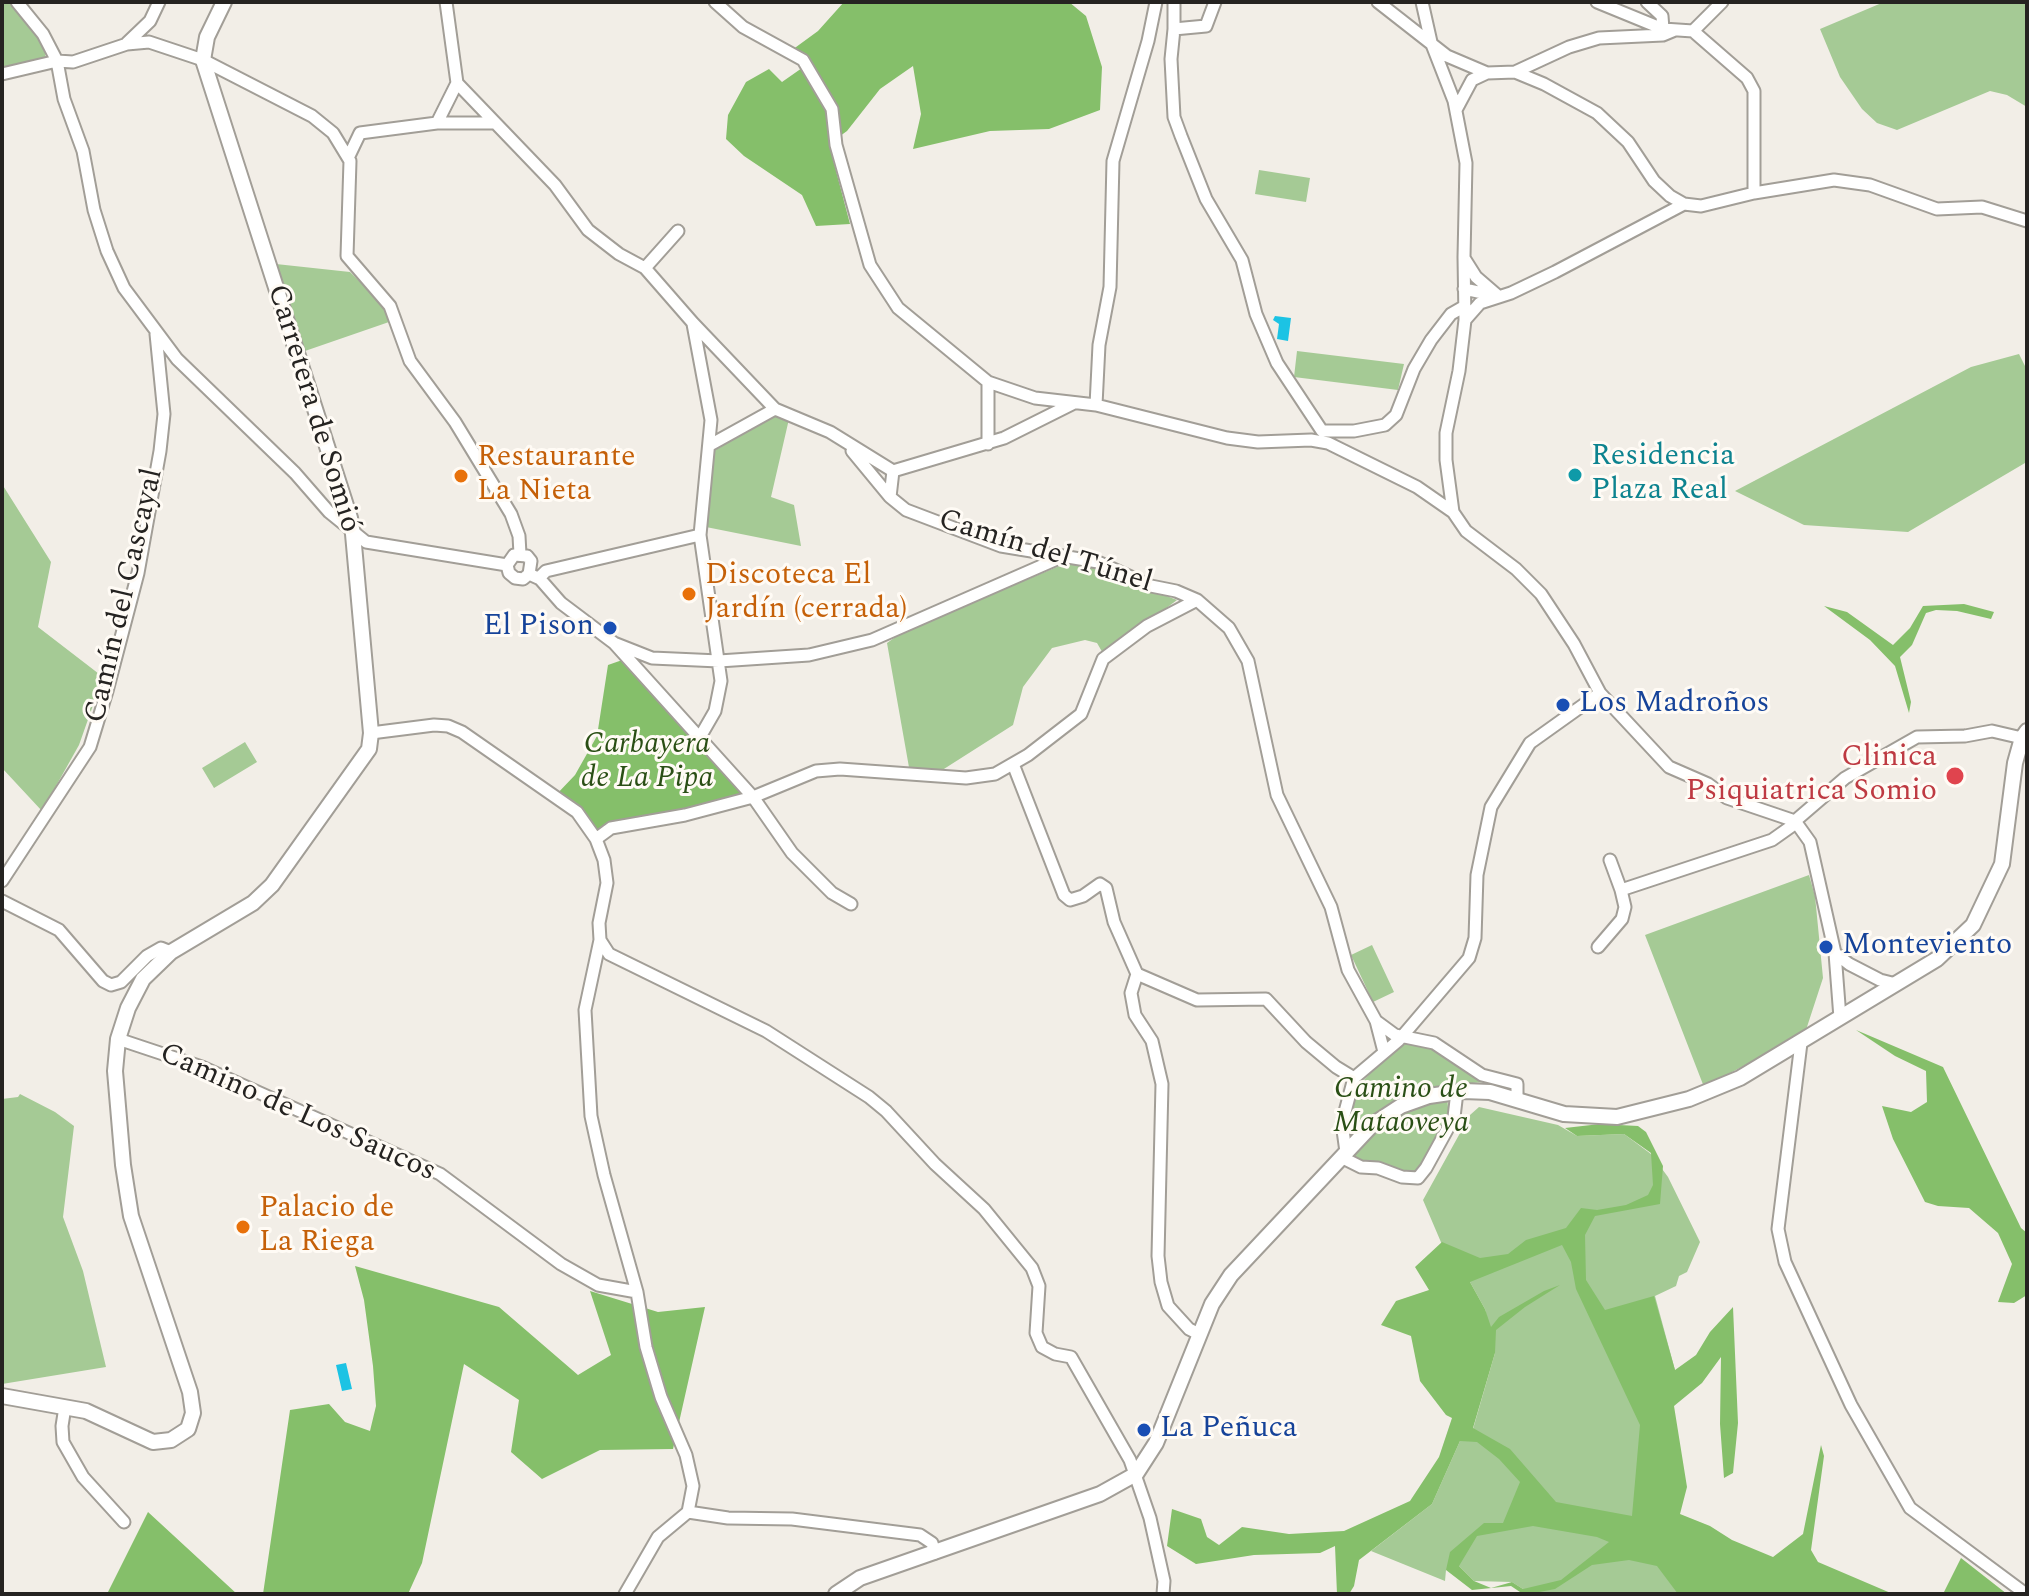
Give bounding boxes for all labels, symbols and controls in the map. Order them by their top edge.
street label: Carretera de Somió [257,281,367,537]
place label: Residencia Plaza Real [1591,440,1735,510]
place label: Restaurante La Nieta [477,441,636,512]
street label: Camín del Cascayal [79,465,173,727]
marker: Residencia Plaza Real [1566,466,1584,484]
marker: Restaurante La Nieta [452,467,470,485]
street label: Camín del Túnel [934,503,1156,603]
place label: Discoteca El Jardín (cerrada) [705,559,907,630]
marker: Discoteca El Jardín (cerrada) [680,585,698,603]
place label: El Pison [483,610,594,646]
marker: El Pison [601,619,619,637]
place label: Los Madroños [1579,687,1770,723]
marker: Los Madroños [1554,696,1572,714]
park label: Carbayera de La Pipa [581,728,713,798]
place label: Clinica Psiquiatrica Somio [1686,741,1937,812]
marker: Clinica Psiquiatrica Somio [1944,765,1966,787]
place label: Monteviento [1842,929,2012,965]
marker: Monteviento [1817,938,1835,956]
street label: Camino de Los Saucos [153,1037,441,1191]
park label: Camino de Mataoveya [1333,1073,1469,1144]
place label: Palacio de La Riega [259,1192,394,1262]
marker: Palacio de La Riega [234,1218,252,1236]
place label: La Peñuca [1160,1412,1298,1448]
marker: La Peñuca [1135,1421,1153,1439]

